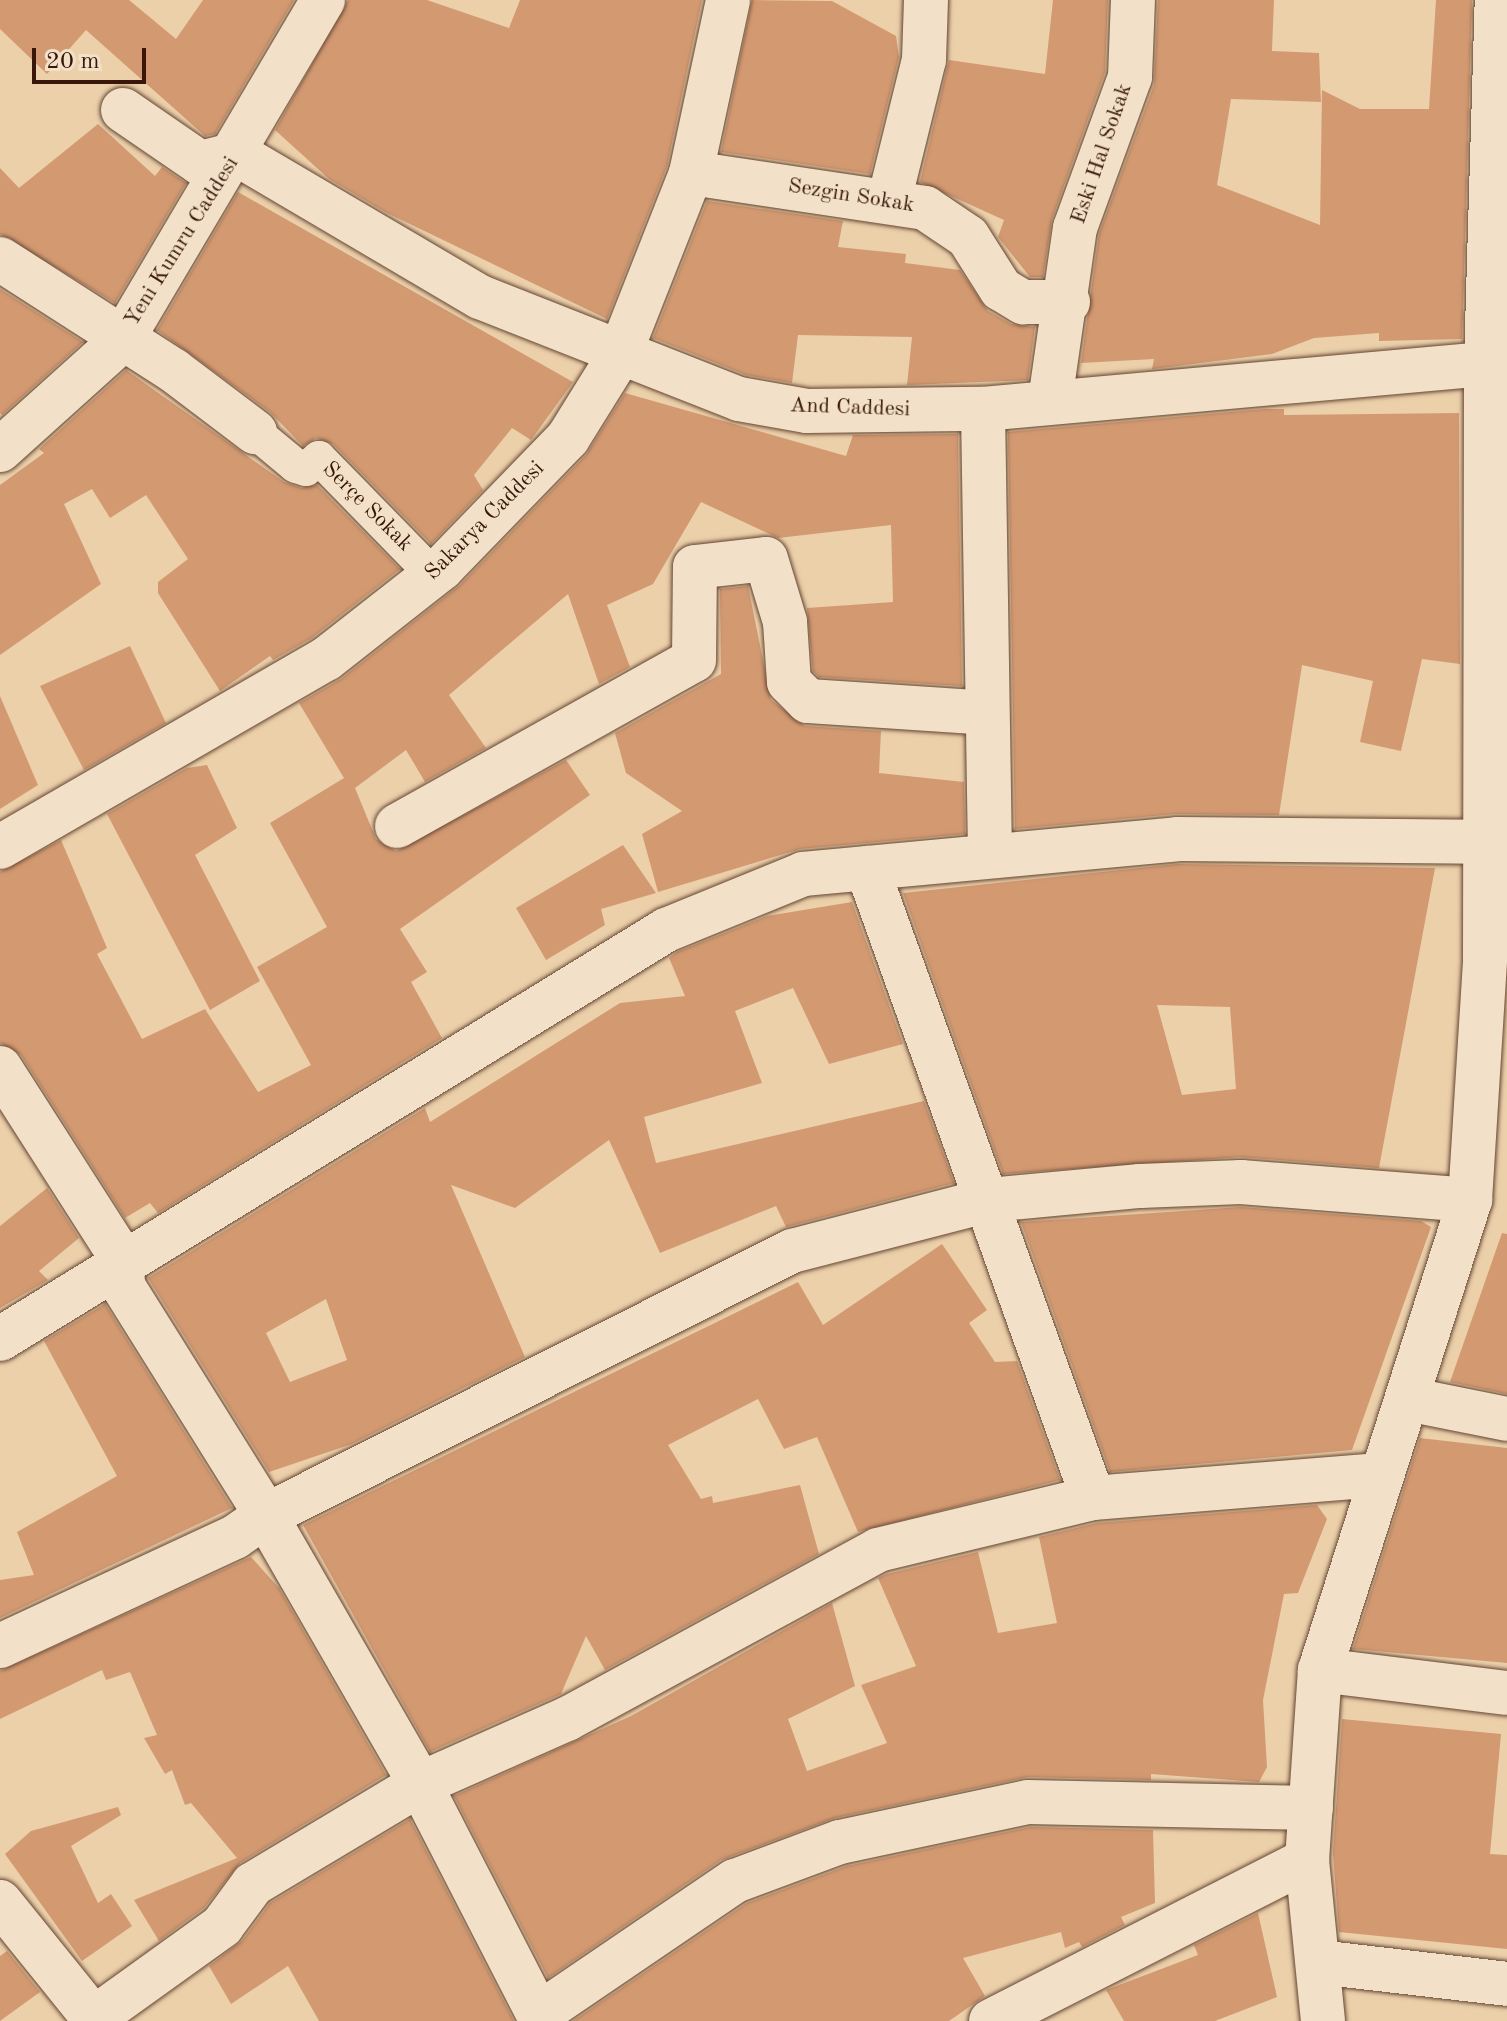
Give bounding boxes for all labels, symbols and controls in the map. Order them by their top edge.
scale bar [36,32,150,82]
text: 20 m [46,50,100,74]
street label: Eski Hal Sokak [1066,80,1138,228]
street label: Yeni Kumru Caddesi [119,152,245,332]
street label: Sezgin Sokak [786,173,916,219]
street label: And Caddesi [789,393,911,423]
street label: Serçe Sokak [316,456,418,558]
street label: Sakarya Caddesi [420,456,550,586]

